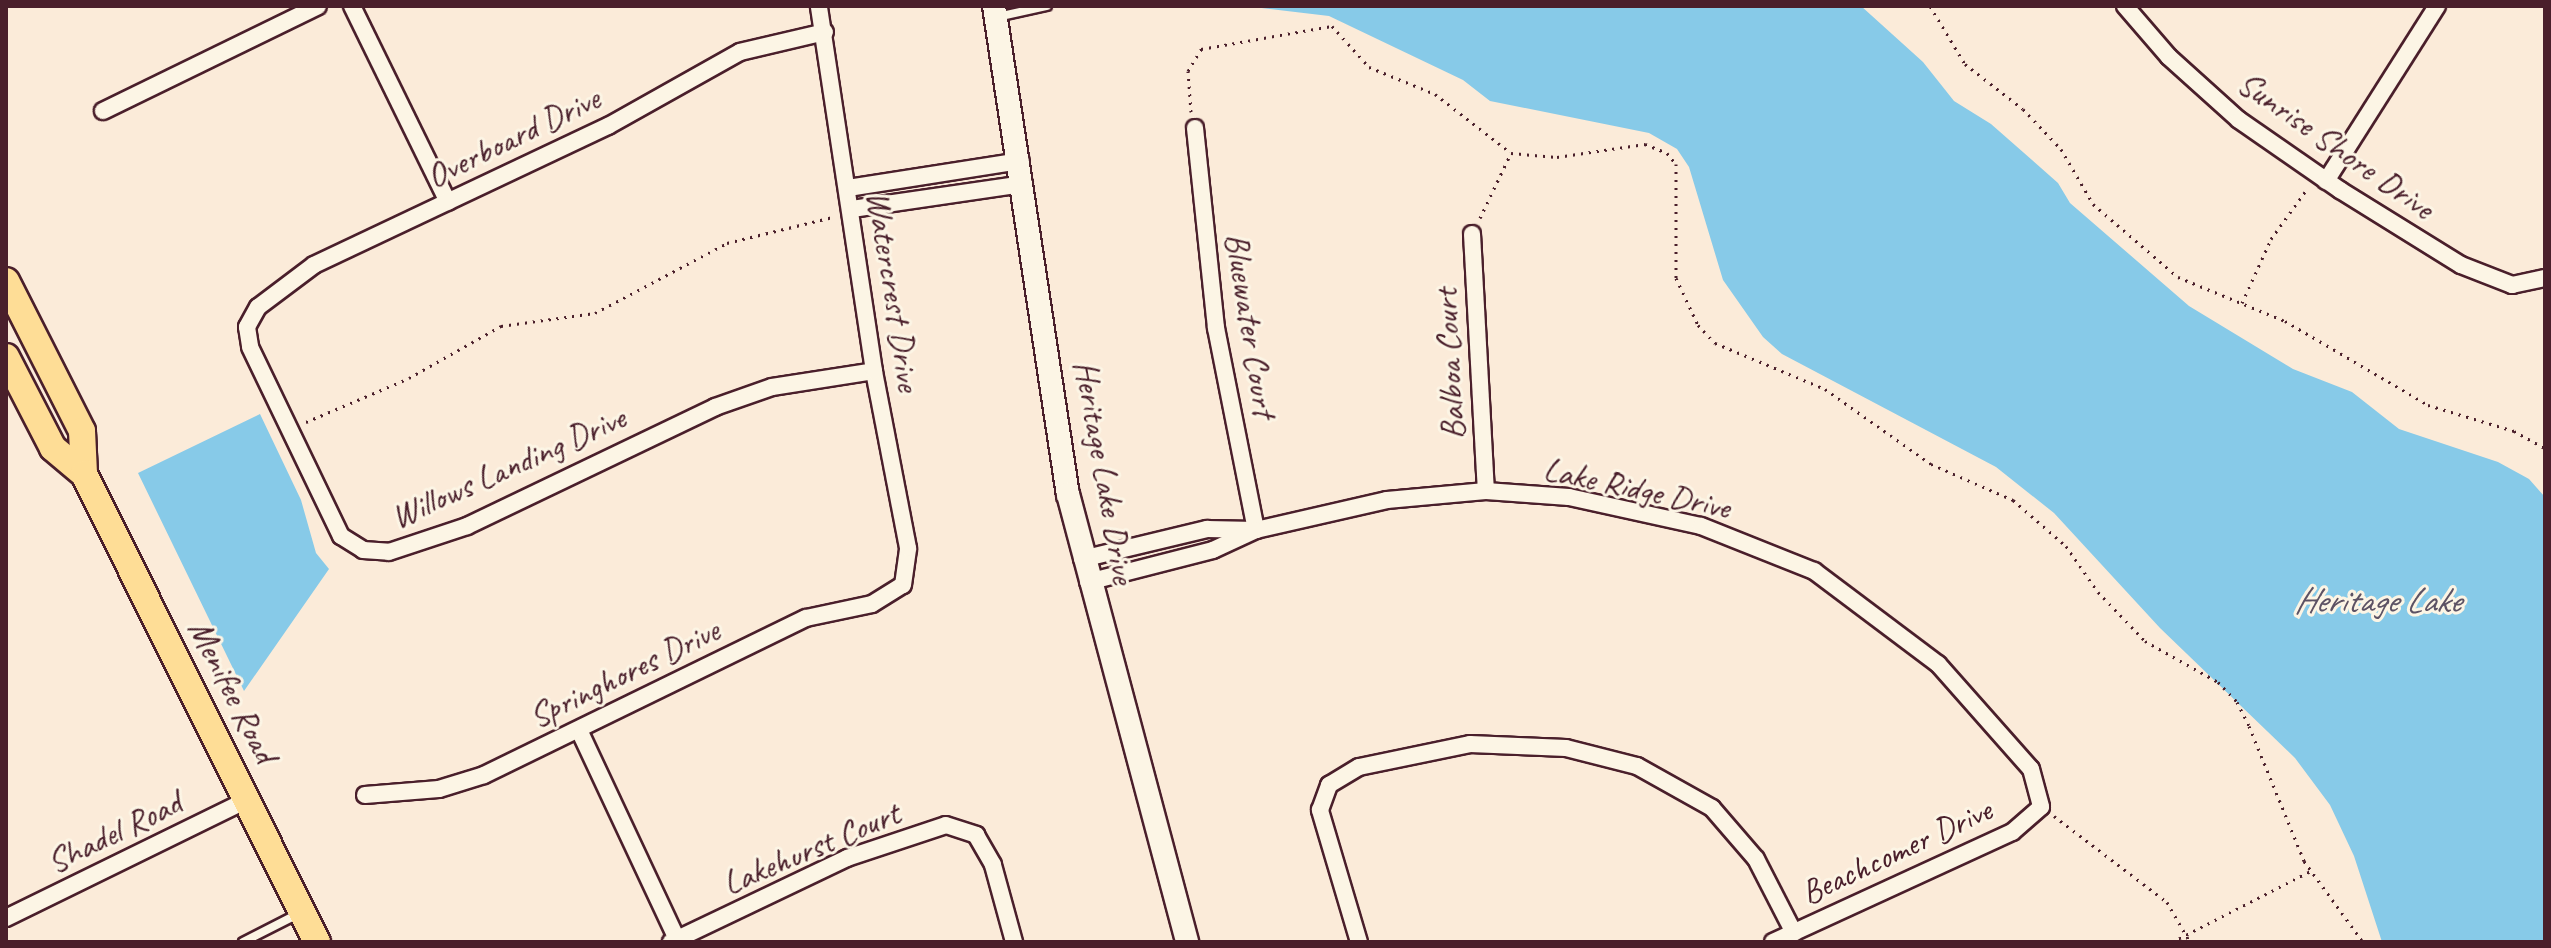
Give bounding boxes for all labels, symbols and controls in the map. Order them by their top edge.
street label: Sunrise Shore Drive [2230,62,2442,228]
street label: Overboard Drive [420,77,606,197]
street label: Watercrest Drive [858,188,930,394]
street label: Bluewater Court [1216,230,1286,420]
street label: Balboa Court [1425,287,1473,441]
street label: Heritage Lake Drive [1065,356,1145,588]
street label: Willows Landing Drive [384,397,632,537]
street label: Lake Ridge Drive [1539,448,1735,528]
water label: Heritage Lake [2293,579,2461,623]
street label: Springhores Drive [522,609,726,737]
street label: Menifee Road [180,613,286,769]
street label: Shadel Road [41,782,187,882]
street label: Beachcomer Drive [1794,789,1998,913]
street label: Lakehurst Court [716,792,906,904]

